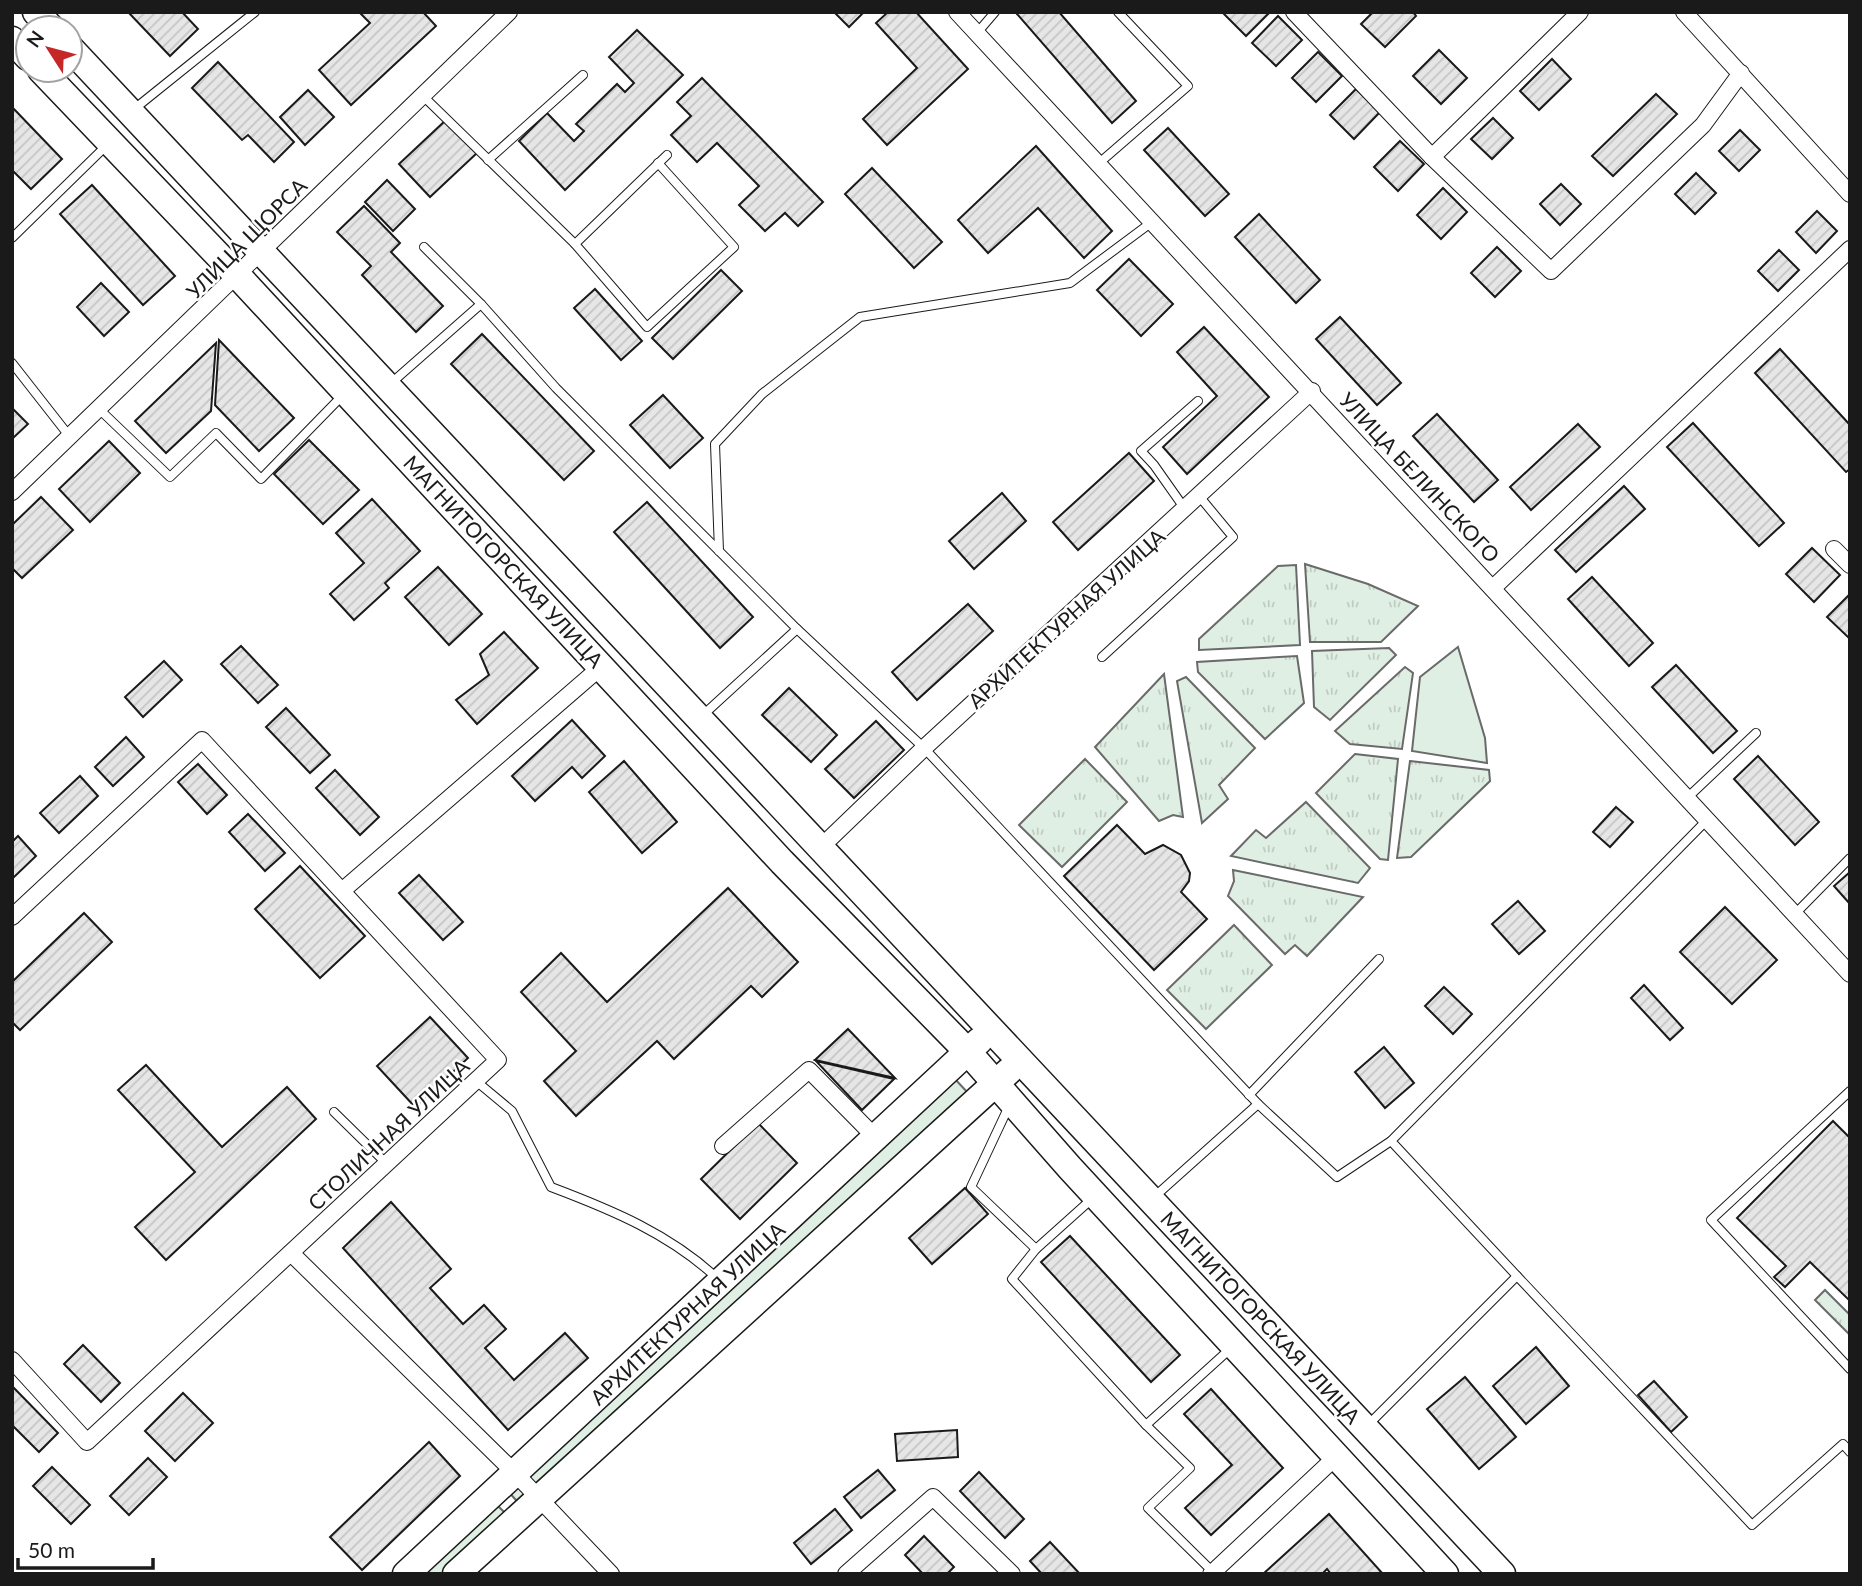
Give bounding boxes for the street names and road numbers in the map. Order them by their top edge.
street label: УЛИЦА ЩОРСА [181,172,312,303]
street label: УЛИЦА БЕЛИНСКОГО [1335,387,1505,567]
street label: МАГНИТОГОРСКАЯ УЛИЦА [399,450,609,673]
street label: АРХИТЕКТУРНАЯ УЛИЦА [962,522,1170,713]
street label: СТОЛИЧНАЯ УЛИЦА [302,1052,474,1215]
street label: МАГНИТОГОРСКАЯ УЛИЦА [1156,1206,1366,1429]
street label: АРХИТЕКТУРНАЯ УЛИЦА [585,1216,790,1410]

